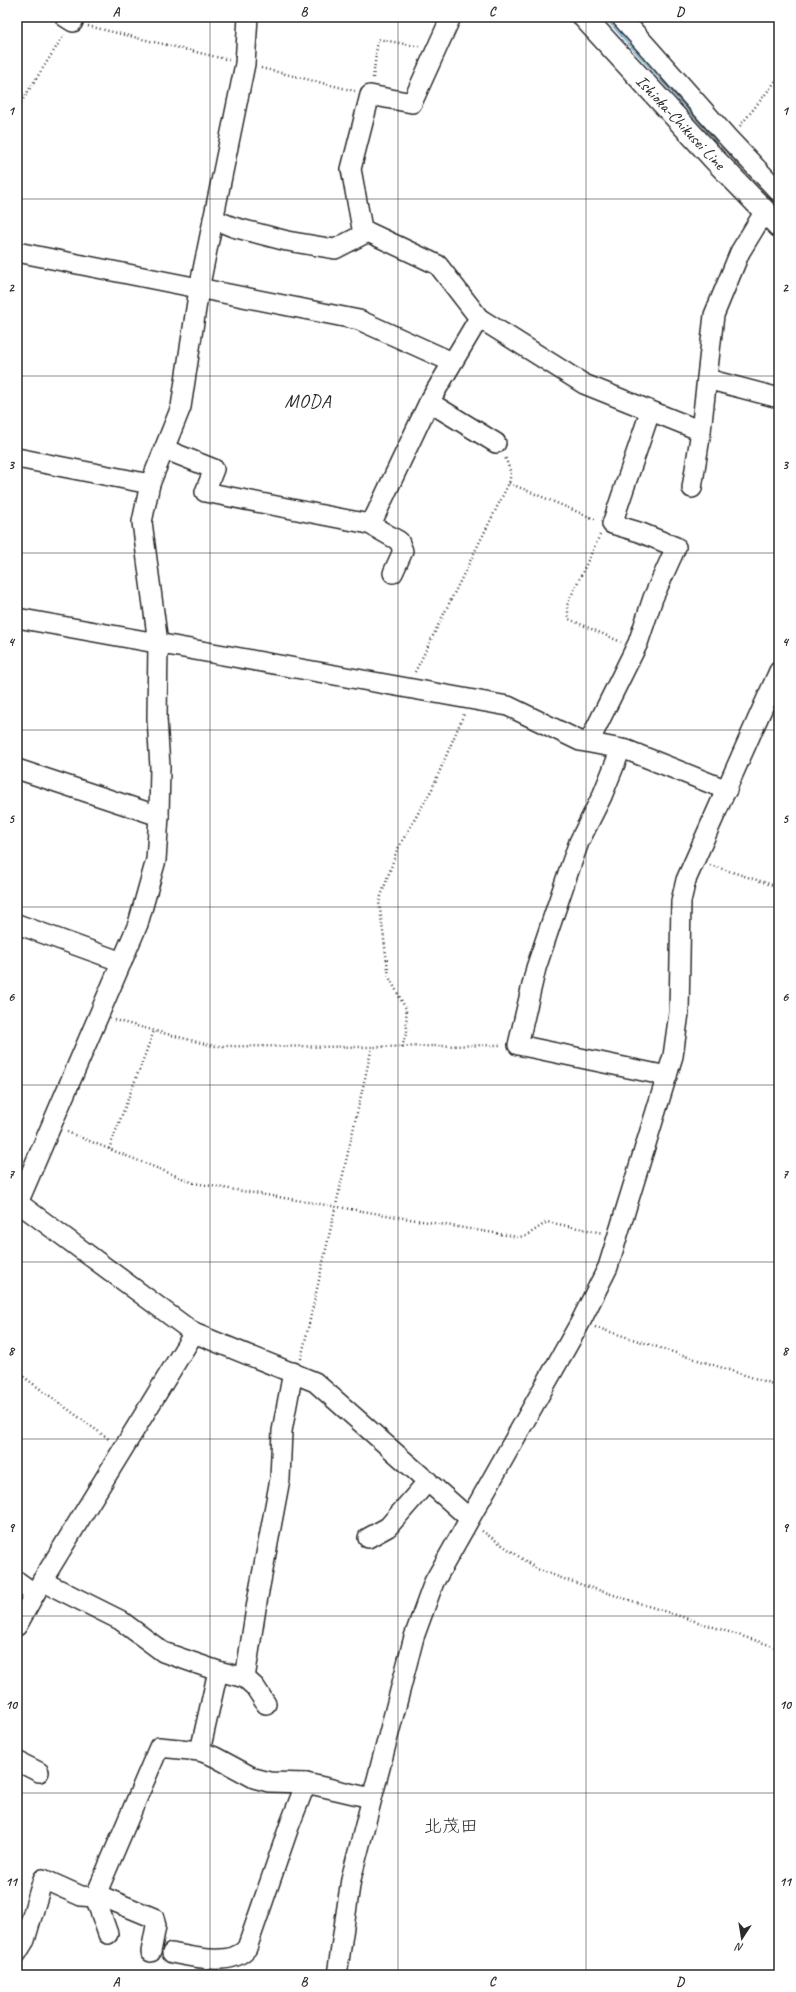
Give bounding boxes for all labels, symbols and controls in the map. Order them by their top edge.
text: A [113,4,121,20]
text: B [301,4,309,20]
text: C [489,4,497,20]
text: D [676,4,685,20]
street label: Ishioka-Chikusei Line [631,71,731,175]
text: 1 [8,103,16,119]
text: 1 [782,103,790,119]
text: 2 [8,280,15,296]
text: 2 [782,280,789,296]
district label: MODA [284,389,332,413]
text: 3 [8,457,15,473]
text: 3 [782,457,789,473]
text: 4 [8,634,16,650]
text: 4 [782,634,790,650]
text: 5 [8,811,15,827]
text: 5 [782,811,789,827]
text: 6 [8,989,15,1005]
text: 6 [782,989,789,1005]
text: 7 [8,1166,15,1182]
text: 7 [782,1166,789,1182]
text: 8 [8,1343,16,1359]
text: 8 [782,1343,790,1359]
text: 9 [8,1520,15,1536]
text: 9 [782,1520,789,1536]
text: 10 [5,1697,18,1713]
text: 10 [779,1697,792,1713]
district label: 北茂田 [424,1815,478,1837]
text: 11 [5,1874,19,1890]
text: 11 [779,1874,793,1890]
north arrow [722,1918,762,1958]
text: N [733,1940,745,1955]
text: A [113,1974,121,1990]
text: B [301,1974,309,1990]
text: C [489,1974,497,1990]
text: D [676,1974,685,1990]

